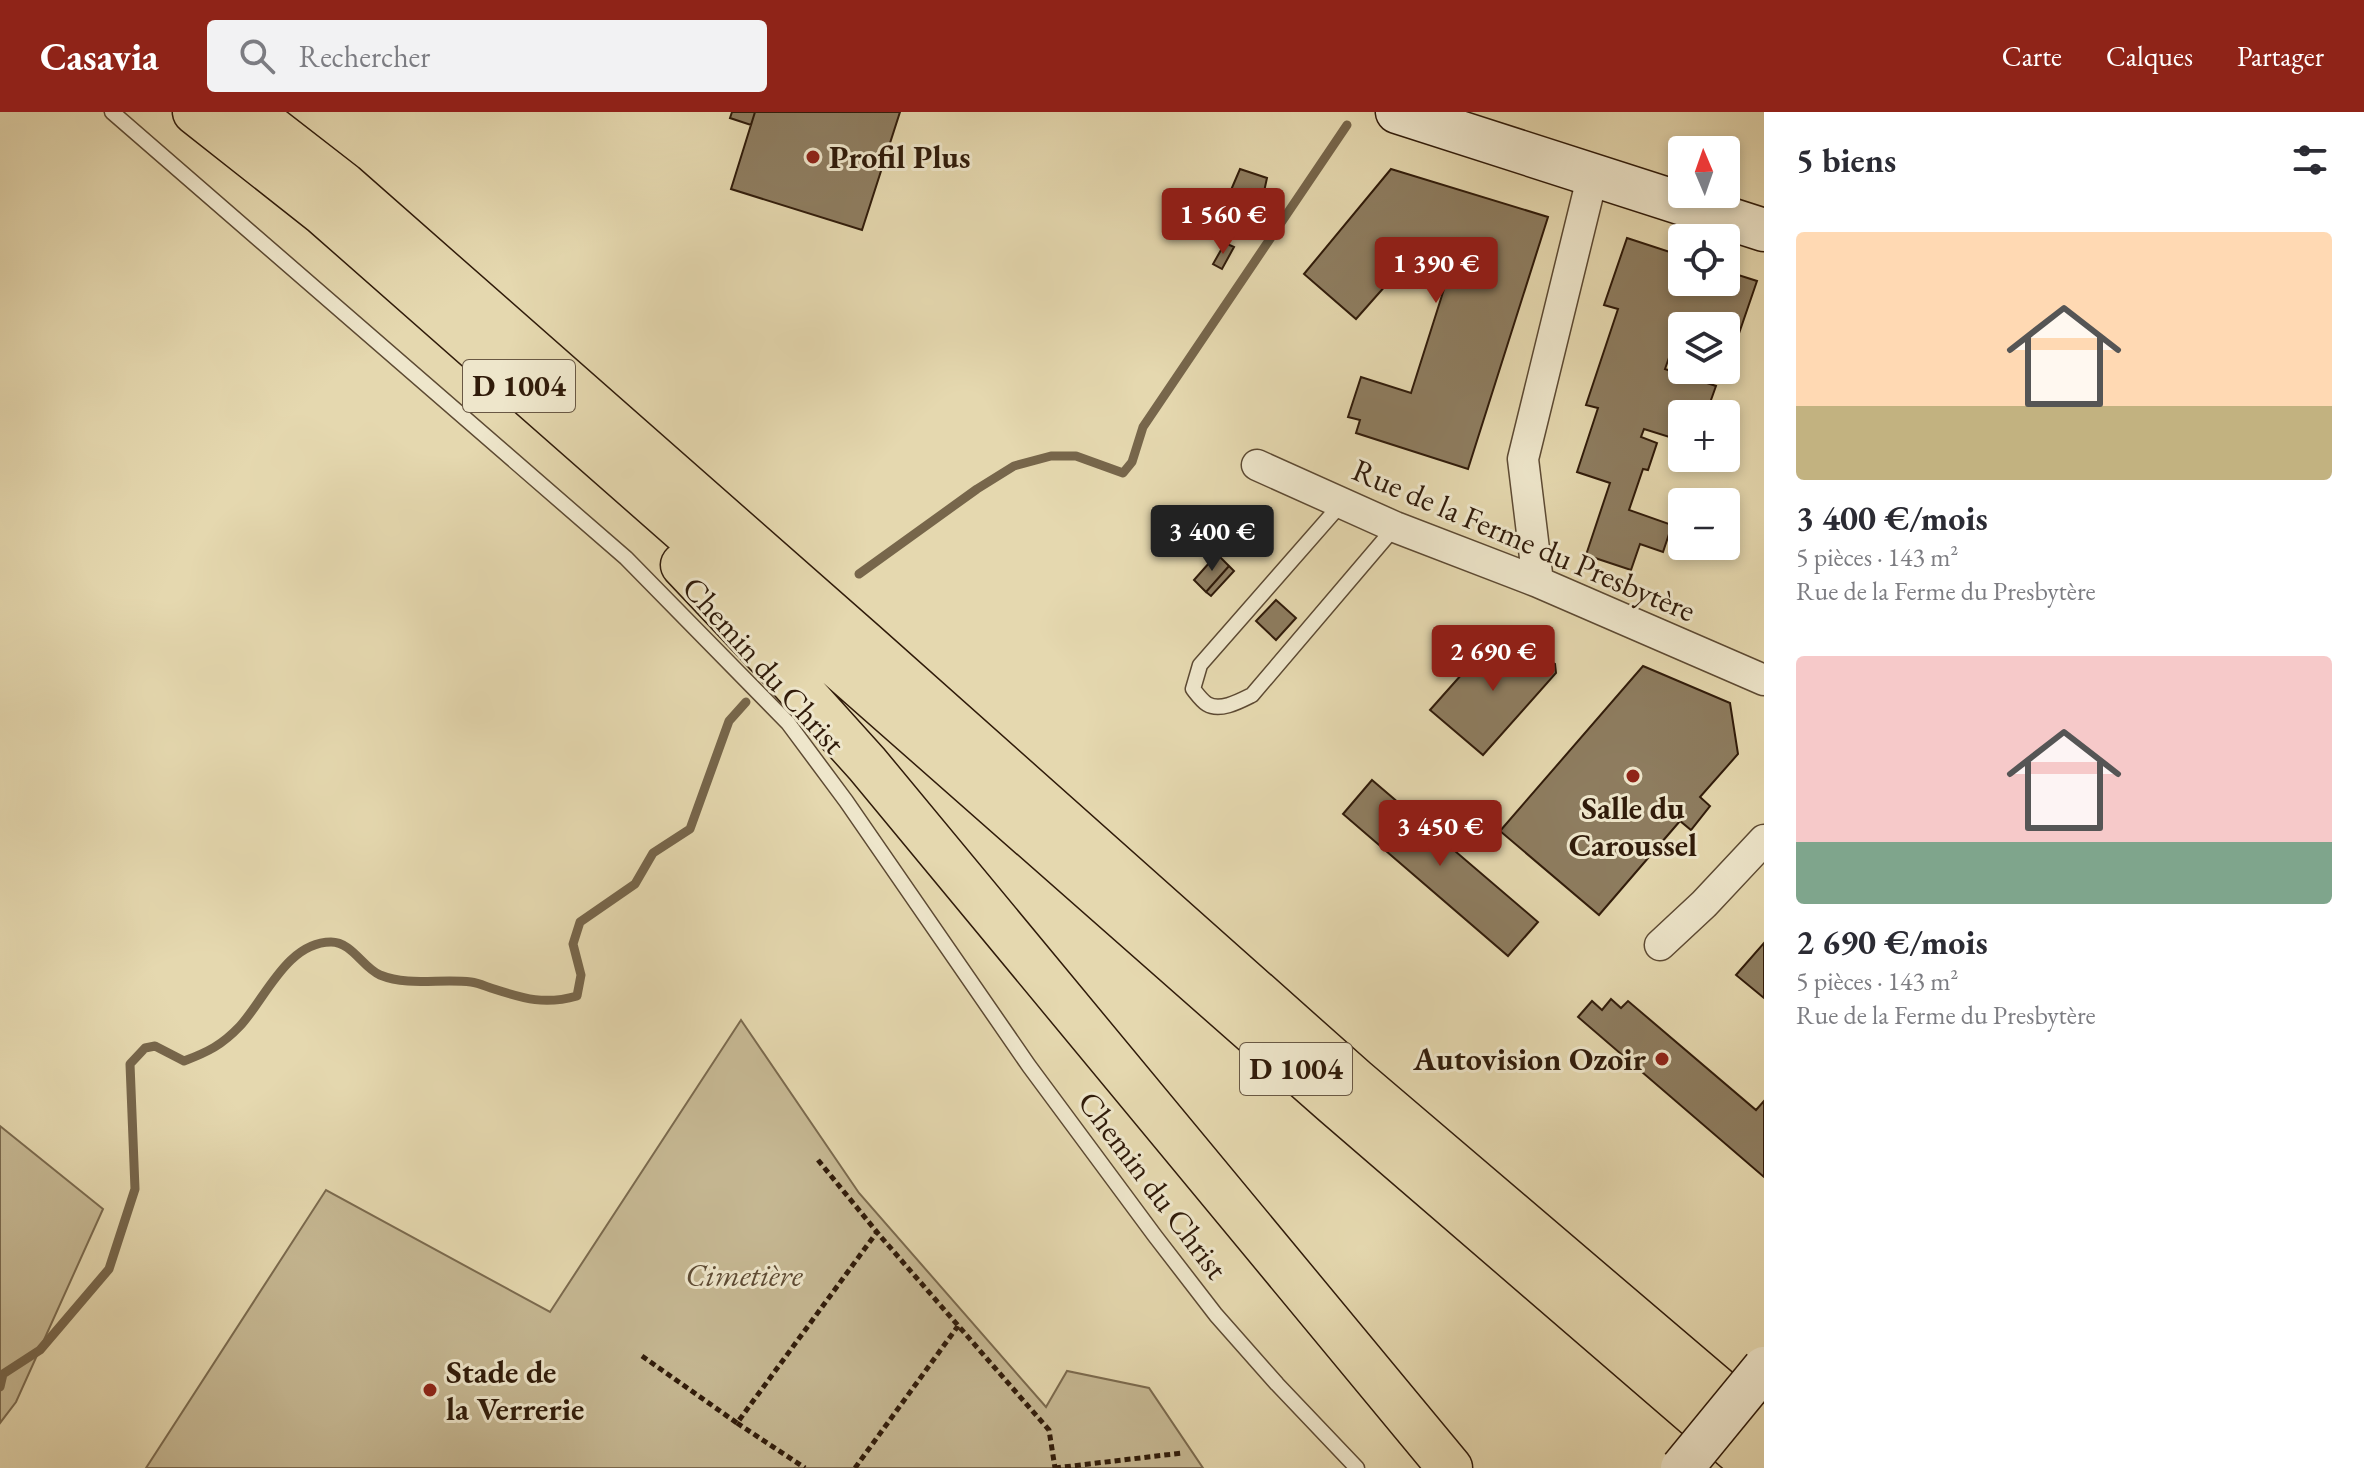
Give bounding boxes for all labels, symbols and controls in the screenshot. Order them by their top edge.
search box [207,20,767,92]
text: Casavia [40,32,159,81]
icon: search [235,34,279,78]
text: Rechercher [299,37,430,76]
text: Carte [2002,38,2062,74]
text: Calques [2106,38,2193,74]
text: Partager [2237,38,2324,74]
place label: Profil Plus [829,136,970,178]
north arrow [1668,136,1740,208]
map controls [1668,136,1740,560]
text: 5 biens [1796,138,1896,182]
icon: filters [2288,138,2332,182]
marker: Profil Plus [804,148,822,166]
pin: 1 560 € [1149,188,1297,256]
text: 1 560 € [1180,197,1266,231]
button: locate [1668,224,1740,296]
pin: 1 390 € [1362,237,1510,305]
text: 1 390 € [1393,246,1479,280]
icon: home [1992,284,2136,428]
button: layers [1668,312,1740,384]
road number: D 1004 [463,360,575,412]
button: + [1668,400,1740,472]
street label: Rue de la Ferme du Presbytère [1346,449,1702,631]
button: − [1668,488,1740,560]
text: 3 400 €/mois [1796,496,1988,540]
pin: 3 400 € [1138,505,1286,573]
text: 3 400 € [1169,514,1255,548]
text: 5 pièces · 143 m² [1796,540,1958,574]
street label: Chemin du Christ [673,567,855,763]
text: Rue de la Ferme du Presbytère [1796,574,2096,608]
pin: 2 690 € [1419,625,1567,693]
text: 2 690 € [1450,634,1536,668]
icon: home [1992,708,2136,852]
marker: Salle du Caroussel [1624,767,1642,785]
place label: Salle du Caroussel [1569,787,1697,866]
pin: 3 450 € [1366,800,1514,868]
text: 3 450 € [1397,809,1483,843]
text: 2 690 €/mois [1796,920,1988,964]
text: 5 pièces · 143 m² [1796,964,1958,998]
text: Rue de la Ferme du Presbytère [1796,998,2096,1032]
place label: Autovision Ozoir [1412,1038,1647,1080]
road number: D 1004 [1240,1043,1352,1095]
marker: Autovision Ozoir [1653,1050,1671,1068]
street label: Chemin du Christ [1068,1082,1238,1288]
park label: Cimetière [685,1254,804,1296]
place label: Stade de la Verrerie [446,1351,584,1430]
marker: Stade de la Verrerie [421,1381,439,1399]

